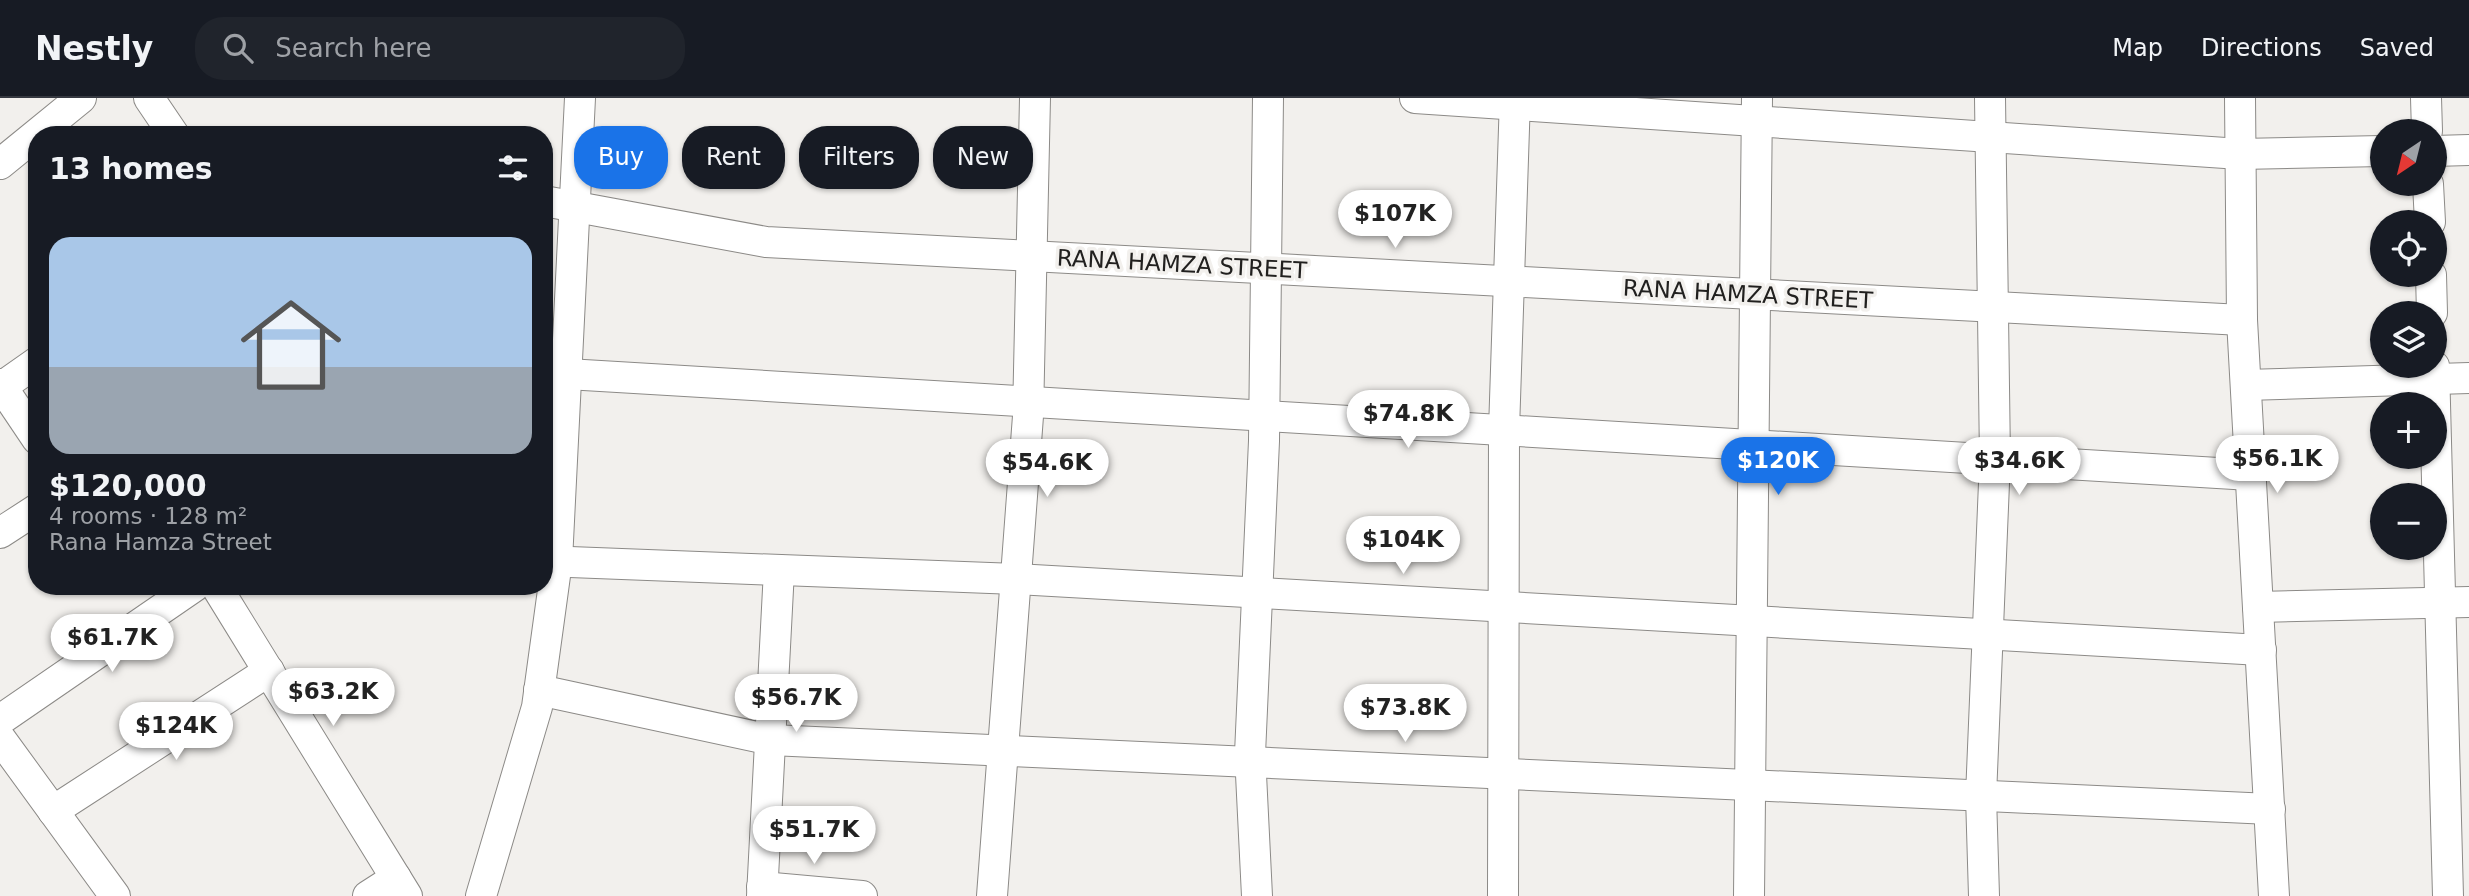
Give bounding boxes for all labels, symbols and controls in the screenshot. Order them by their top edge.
search box [195,17,685,80]
text: Nestly [35,29,153,68]
icon: search [219,29,257,67]
text: Search here [275,33,431,63]
text: Map [2112,34,2163,62]
text: Directions [2201,34,2322,62]
text: Saved [2360,34,2434,62]
north arrow [2370,119,2446,196]
map controls [2370,119,2447,560]
chip: Buy [574,126,668,189]
chip: Rent [682,126,785,189]
chip: Filters [799,126,919,189]
chip: New [933,126,1033,189]
icon: filters [494,149,532,187]
text: 13 homes [49,151,213,186]
pin: $107K [1346,190,1444,250]
text: $107K [1354,200,1436,226]
button: locate [2370,210,2447,287]
street label: RANA HAMZA STREET [1056,244,1309,284]
street label: RANA HAMZA STREET [1622,274,1875,314]
icon: home [228,282,354,408]
button: layers [2370,301,2447,378]
pin: $74.8K [1351,390,1465,450]
button: + [2370,392,2447,469]
text: $74.8K [1363,400,1453,426]
pin: $56.1K [2220,436,2334,495]
pin: $120K [1729,438,1827,497]
pin: $34.6K [1962,438,2076,497]
pin: $54.6K [990,440,1104,499]
text: $56.1K [2232,445,2322,471]
text: $120K [1737,447,1819,473]
text: $34.6K [1974,447,2064,473]
text: $54.6K [1002,449,1092,475]
text: $120,000 [49,468,207,503]
button: − [2370,483,2447,560]
text: 4 rooms · 128 m² [49,503,247,529]
pin: $104K [1354,517,1452,576]
text: $104K [1362,526,1444,552]
text: Rana Hamza Street [49,529,272,555]
pin: $61.7K [55,614,169,674]
text: $61.7K [67,624,157,650]
pin: $63.2K [276,668,390,728]
pin: $56.7K [739,674,853,734]
text: $63.2K [288,678,378,704]
text: $56.7K [751,684,841,710]
pin: $73.8K [1348,684,1462,744]
text: $73.8K [1360,694,1450,720]
pin: $124K [127,702,225,762]
text: $124K [135,712,217,738]
pin: $51.7K [757,806,871,866]
text: $51.7K [769,816,859,842]

